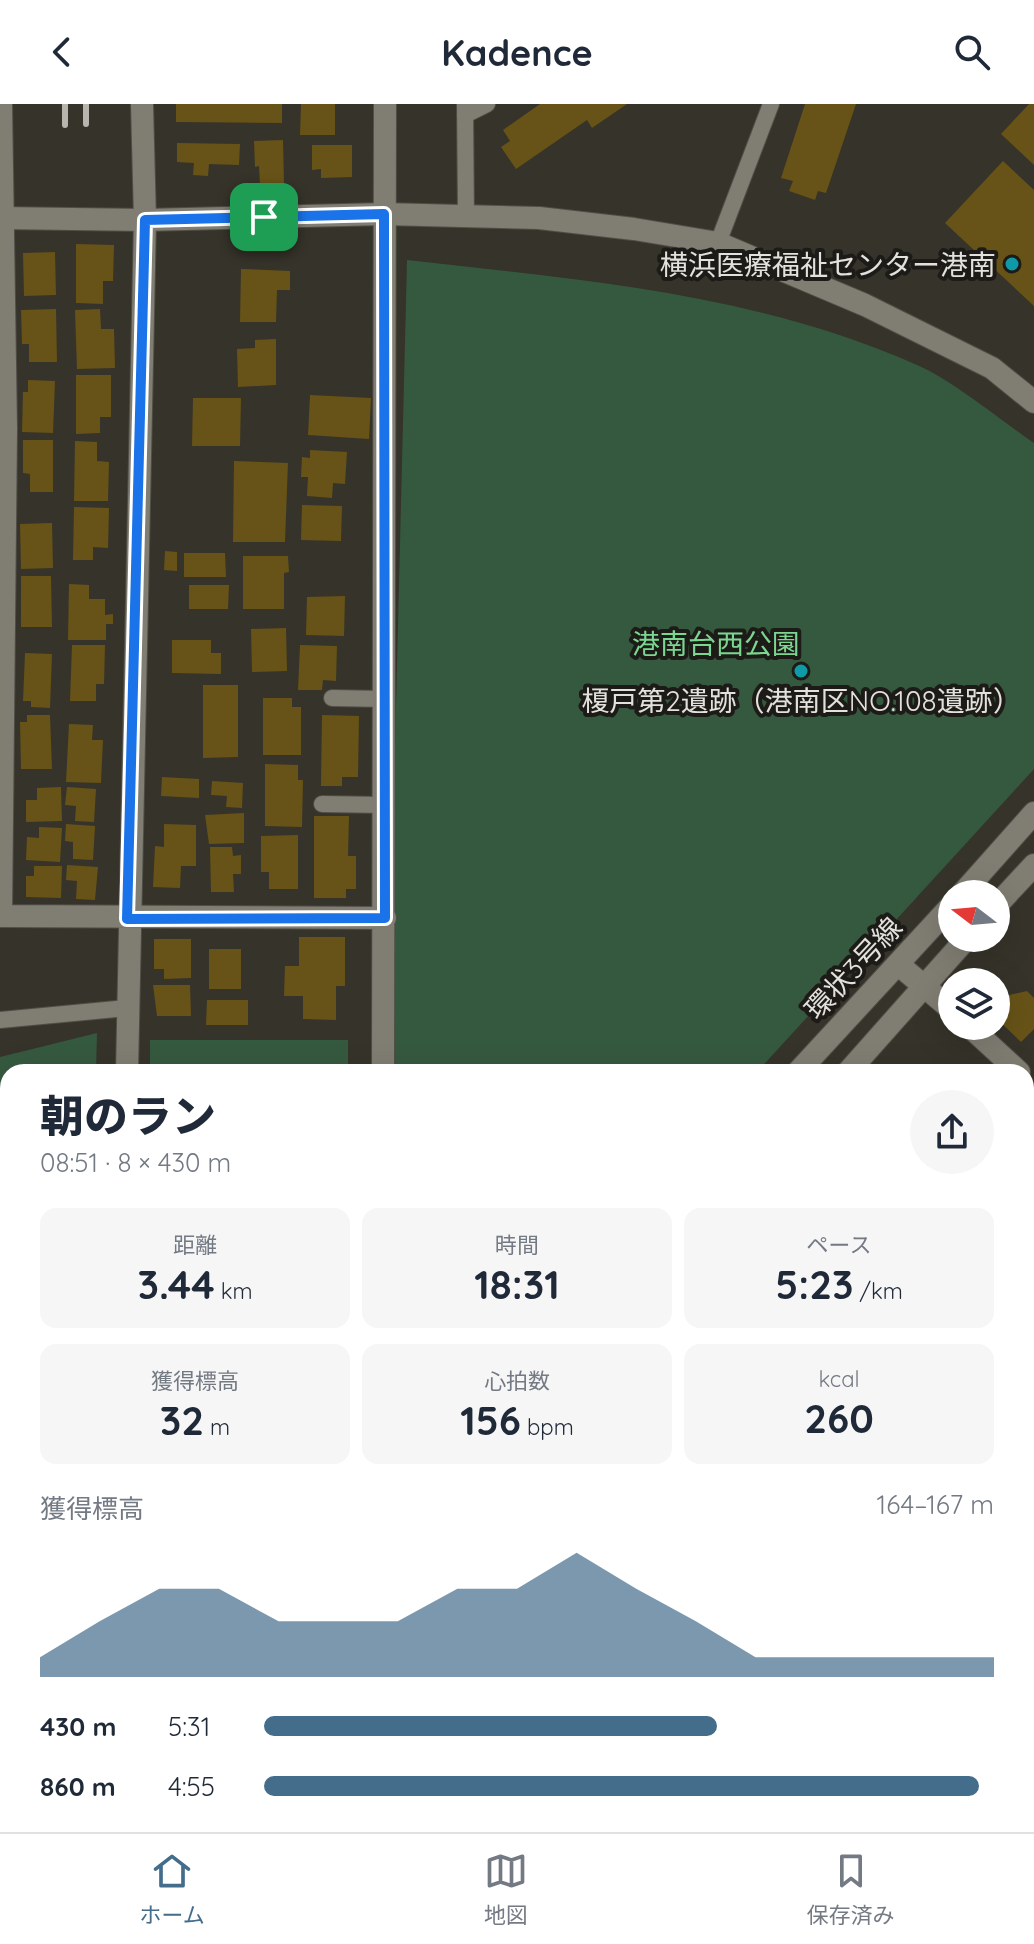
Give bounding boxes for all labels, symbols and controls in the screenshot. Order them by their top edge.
icon: back [40,30,84,74]
text: Kadence [441,30,593,75]
icon: search [950,30,994,74]
pin [230,183,298,251]
icon: arrive [242,195,286,239]
place label: 横浜医療福祉センター港南 [660,247,996,282]
marker: 横浜医療福祉センター港南 [1003,255,1021,273]
park label: 港南台西公園 [632,626,800,661]
marker: 榎戸第2遺跡（港南区NO.108遺跡） [792,662,810,680]
place label: 榎戸第2遺跡（港南区NO.108遺跡） [581,683,1021,718]
north arrow [938,880,1010,952]
map controls [938,880,1010,1040]
street label: 環状3号線 [797,910,909,1026]
button: layers [938,968,1010,1040]
text: 朝のラン [40,1088,216,1143]
button: share [910,1090,994,1174]
text: 08:51 · 8 × 430 m [40,1146,231,1179]
text: 距離 [173,1231,217,1259]
text: 時間 [495,1231,539,1259]
text: ペース [807,1231,871,1259]
text: 3.44 [137,1259,215,1309]
text: 18:31 [474,1259,560,1309]
text: 5:23 [775,1259,853,1309]
text: km [215,1277,253,1305]
text: /km [853,1277,903,1305]
text: kcal [818,1365,860,1393]
text: 獲得標高 [151,1367,239,1395]
text: 心拍数 [484,1367,550,1395]
text: 260 [804,1393,874,1443]
text: 32 [160,1395,204,1445]
text: 156 [460,1395,521,1445]
text: m [204,1413,230,1441]
text: bpm [521,1413,574,1441]
text: 164–167 m [877,1488,994,1521]
text: 獲得標高 [40,1492,144,1525]
text: 430 m [40,1710,116,1743]
text: 5:31 [168,1710,210,1743]
text: 860 m [40,1770,116,1803]
text: 4:55 [168,1770,215,1803]
tab: ホーム [139,1849,205,1929]
tab: 地図 [484,1849,528,1929]
tab: 保存済み [807,1849,895,1929]

